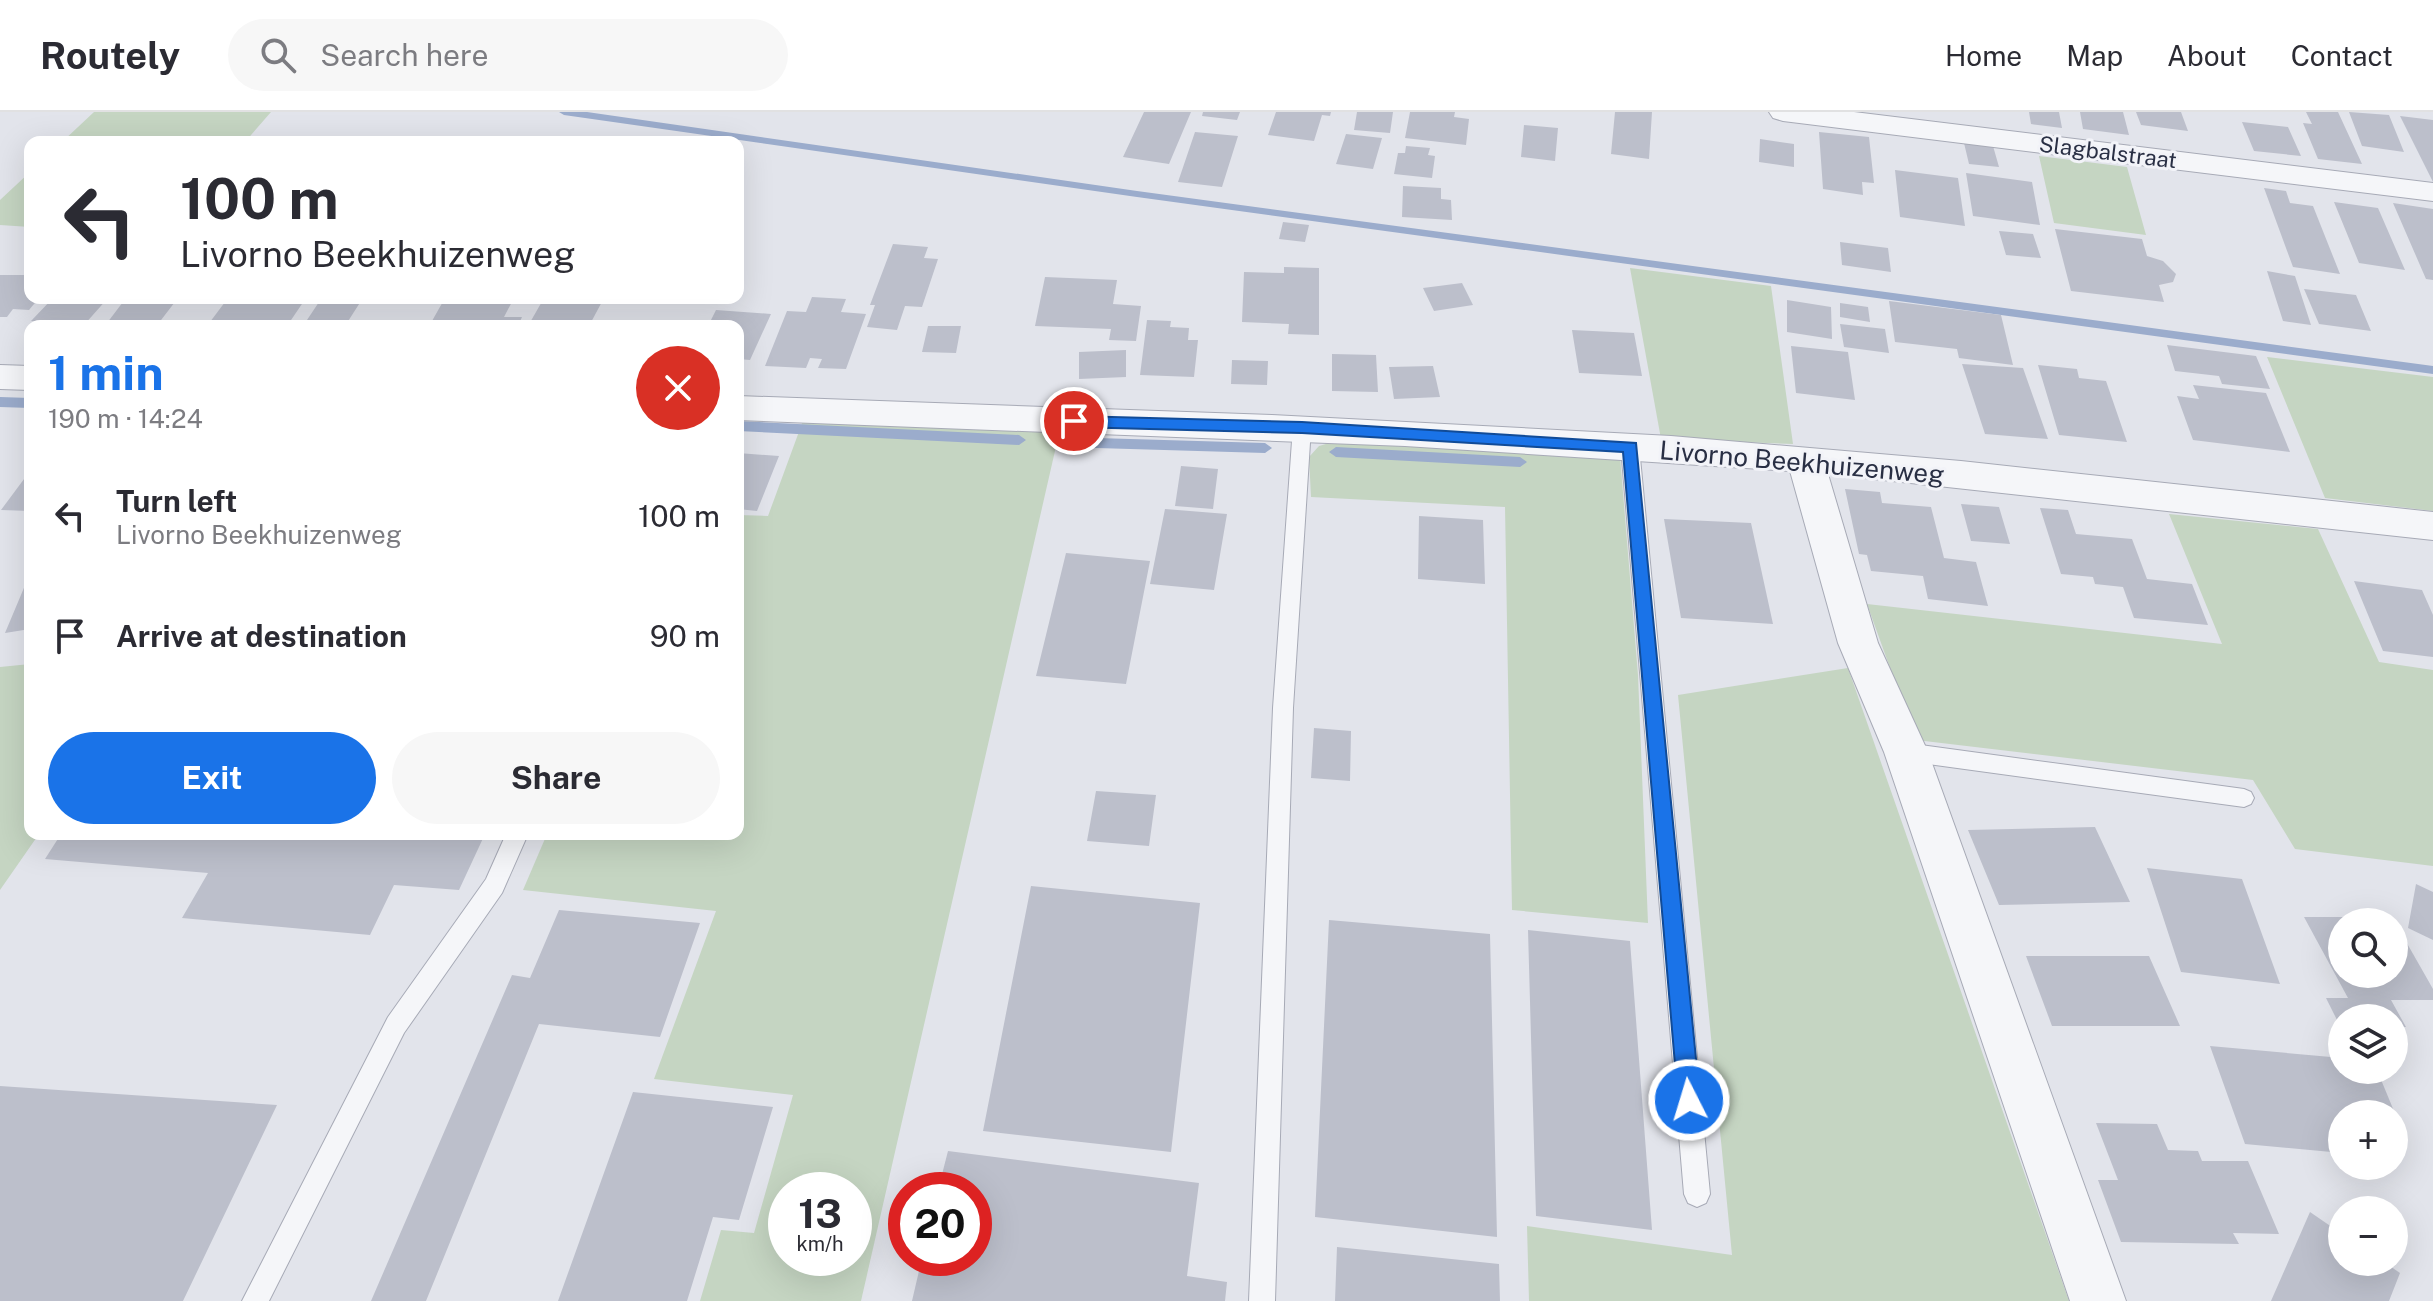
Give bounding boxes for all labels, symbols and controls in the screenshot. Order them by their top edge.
search box [228,19,788,91]
text: Routely [40,33,180,78]
icon: search [256,33,300,77]
text: Search here [320,37,489,73]
text: Home [1945,39,2022,72]
text: Map [2066,39,2123,72]
text: About [2167,39,2247,72]
text: Contact [2291,39,2393,72]
street label: Slagbalstraat [2038,131,2178,173]
text: 100 m [180,166,339,232]
icon: left [48,168,152,272]
text: Livorno Beekhuizenweg [180,233,576,275]
text: 1 min [48,344,164,401]
button: close [636,346,720,430]
pin [1040,387,1108,455]
icon: arrive [1052,399,1096,443]
text: 190 m · 14:24 [48,403,203,434]
street label: Livorno Beekhuizenweg [1658,434,1946,490]
text: Turn left [116,483,237,519]
icon: left [48,494,92,538]
text: 100 m [638,498,720,534]
text: Livorno Beekhuizenweg [116,519,402,550]
icon: arrive [48,614,92,658]
text: Arrive at destination [116,618,407,654]
text: 90 m [650,618,720,654]
button: Exit [48,732,376,824]
button: Share [392,732,720,824]
map controls [2328,908,2408,1276]
button: search [2328,908,2408,988]
button: layers [2328,1004,2408,1084]
position arrow [1647,1058,1731,1142]
button: + [2328,1100,2408,1180]
speed limit sign: 20 [888,1172,992,1276]
text: 13 [798,1190,842,1237]
button: − [2328,1196,2408,1276]
text: km/h [796,1232,844,1256]

